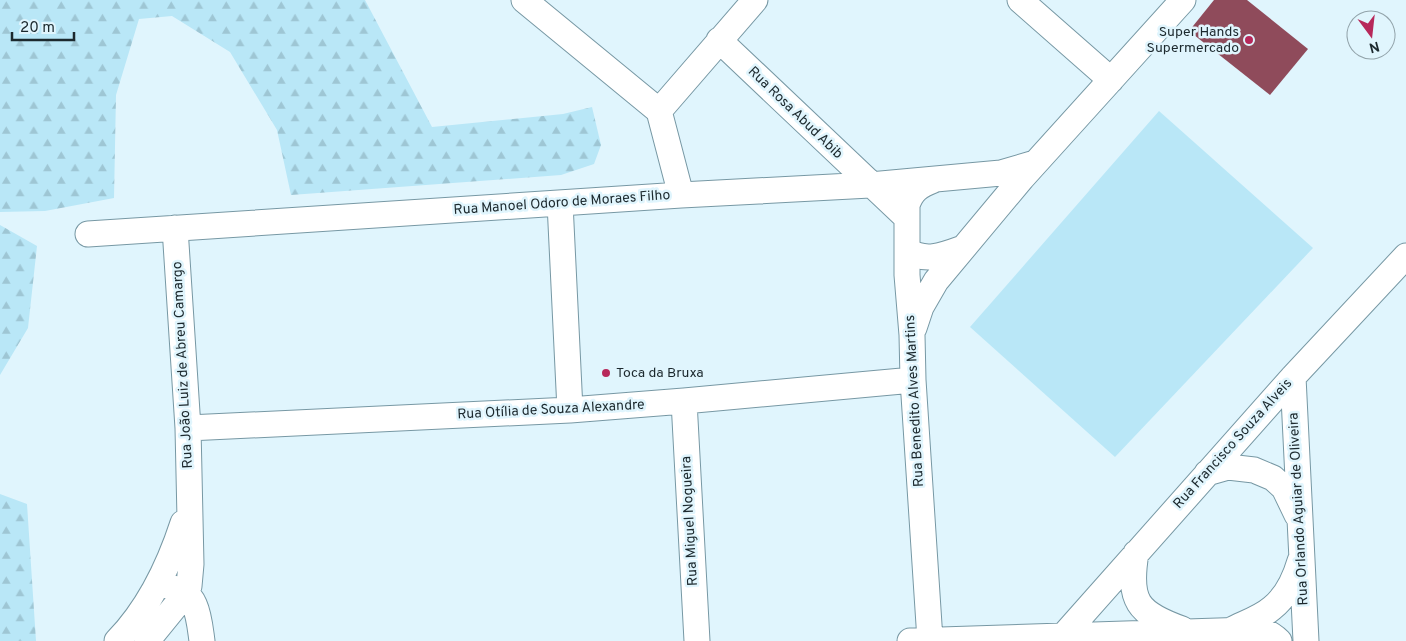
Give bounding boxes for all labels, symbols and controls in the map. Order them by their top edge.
scale bar [12,10,75,42]
north arrow [1346,10,1396,60]
text: 20 m [20,19,55,38]
place label: Super Hands Supermercado [1147,24,1239,57]
marker: Super Hands Supermercado [1243,34,1255,46]
text: N [1367,37,1381,56]
street label: Rua Rosa Abud Abib [744,63,846,163]
street label: Rua Manoel Odoro de Moraes Filho [453,187,671,219]
street label: Rua João Luiz de Abreu Camargo [169,261,197,469]
street label: Rua Benedito Alves Martins [902,315,928,487]
place label: Toca da Bruxa [616,365,704,382]
marker: Toca da Bruxa [600,367,612,379]
street label: Rua Francisco Souza Alveis [1170,375,1296,513]
street label: Rua Otília de Souza Alexandre [457,397,645,423]
street label: Rua Orlando Aguiar de Oliveira [1285,412,1313,606]
street label: Rua Miguel Nogueira [678,456,702,586]

